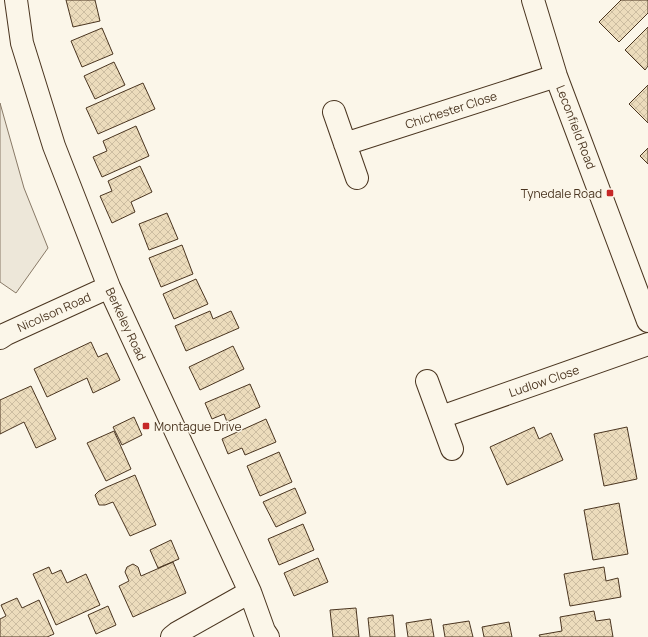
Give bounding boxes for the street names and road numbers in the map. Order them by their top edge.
street label: Leconfield Road [552,82,600,172]
street label: Chichester Close [403,87,499,133]
street label: Berkeley Road [102,285,150,363]
street label: Nicolson Road [15,288,93,336]
street label: Ludlow Close [507,361,581,401]

